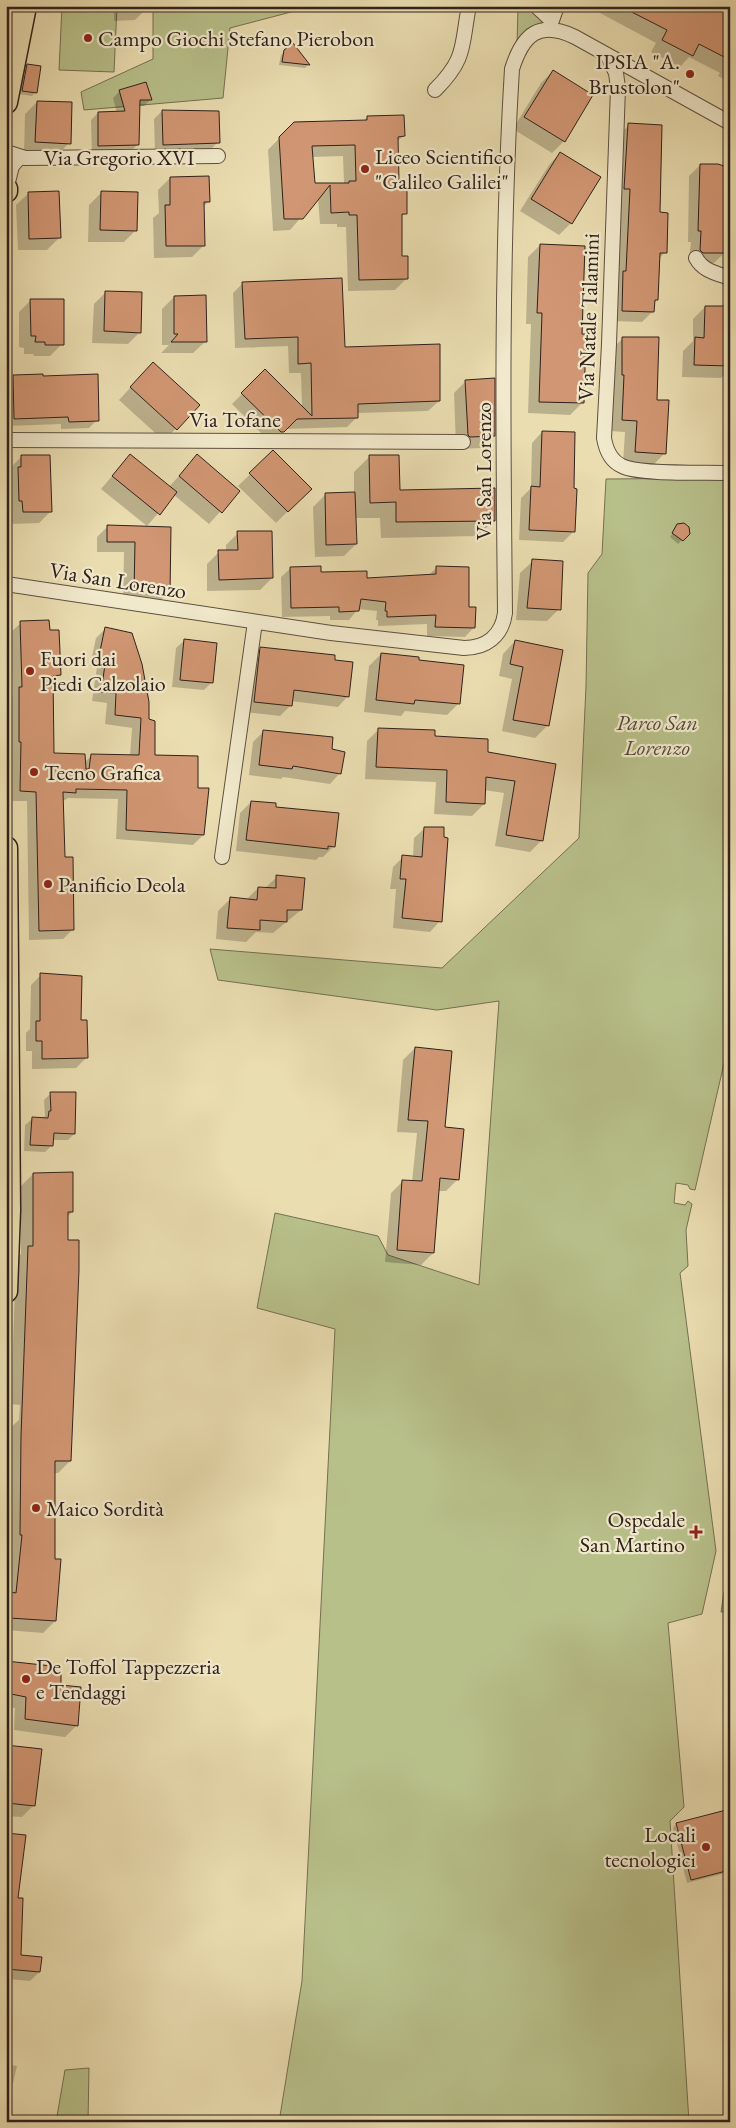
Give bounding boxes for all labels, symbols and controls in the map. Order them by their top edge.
place label: Campo Giochi Stefano Pierobon [98,24,375,53]
marker: Campo Giochi Stefano Pierobon [82,32,94,44]
place label: IPSIA "A. Brustolon" [589,47,680,101]
marker: IPSIA "A. Brustolon" [684,68,696,80]
place label: Liceo Scientifico "Galileo Galilei" [375,142,513,196]
street label: Via Gregorio XVI [43,143,195,172]
marker: Liceo Scientifico "Galileo Galilei" [359,163,371,175]
street label: Via Natale Talamini [571,233,606,401]
street label: Via San Lorenzo [469,402,498,540]
street label: Via Tofane [189,405,281,434]
street label: Via San Lorenzo [47,555,189,606]
place label: Fuori dai Piedi Calzolaio [40,644,166,698]
marker: Fuori dai Piedi Calzolaio [24,665,36,677]
park label: Parco San Lorenzo [616,708,698,762]
place label: Tecno Grafica [44,758,162,787]
marker: Tecno Grafica [28,766,40,778]
place label: Panificio Deola [58,870,186,899]
marker: Panificio Deola [42,878,54,890]
place label: Maico Sordità [46,1494,164,1523]
marker: Maico Sordità [30,1502,42,1514]
place label: Ospedale San Martino [580,1505,685,1559]
marker: Ospedale San Martino [689,1525,703,1539]
place label: De Toffol Tappezzeria e Tendaggi [36,1652,221,1706]
marker: De Toffol Tappezzeria e Tendaggi [20,1673,32,1685]
place label: Locali tecnologici [604,1820,696,1874]
marker: Locali tecnologici [700,1841,712,1853]

